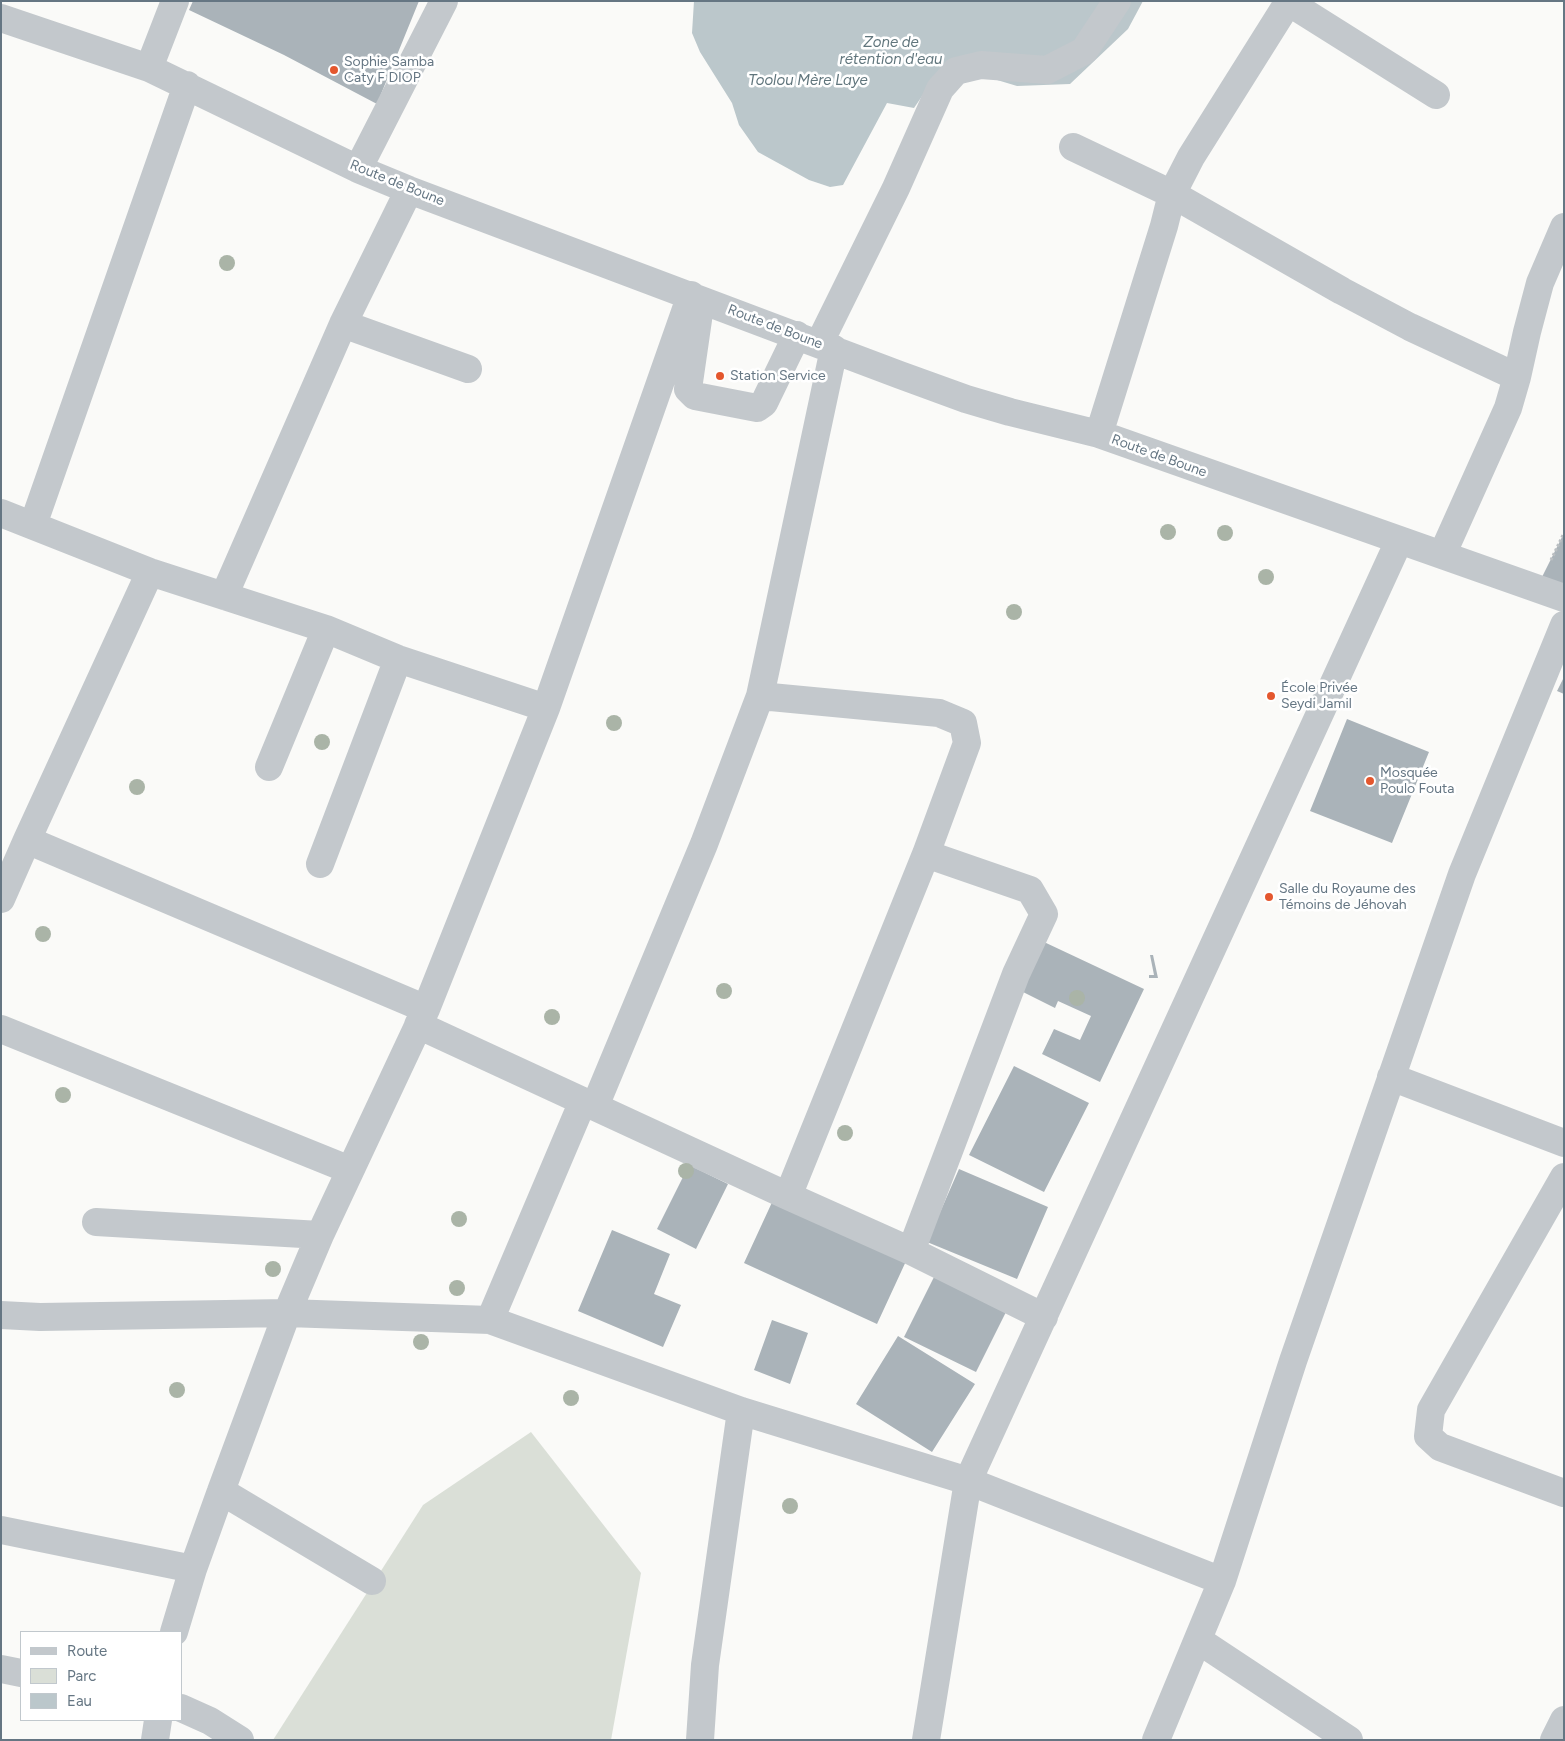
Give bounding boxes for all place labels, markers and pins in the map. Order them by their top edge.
place label: Sophie Samba Caty F DIOP [344,54,434,86]
marker: Sophie Samba Caty F DIOP [328,64,340,76]
place label: Station Service [730,368,826,384]
marker: Station Service [714,370,726,382]
place label: École Privée Seydi Jamil [1281,680,1358,712]
marker: École Privée Seydi Jamil [1265,690,1277,702]
place label: Mosquée Poulo Fouta [1380,765,1454,798]
marker: Mosquée Poulo Fouta [1364,775,1376,787]
place label: Salle du Royaume des Témoins de Jéhovah [1279,881,1416,914]
marker: Salle du Royaume des Témoins de Jéhovah [1263,891,1275,903]

